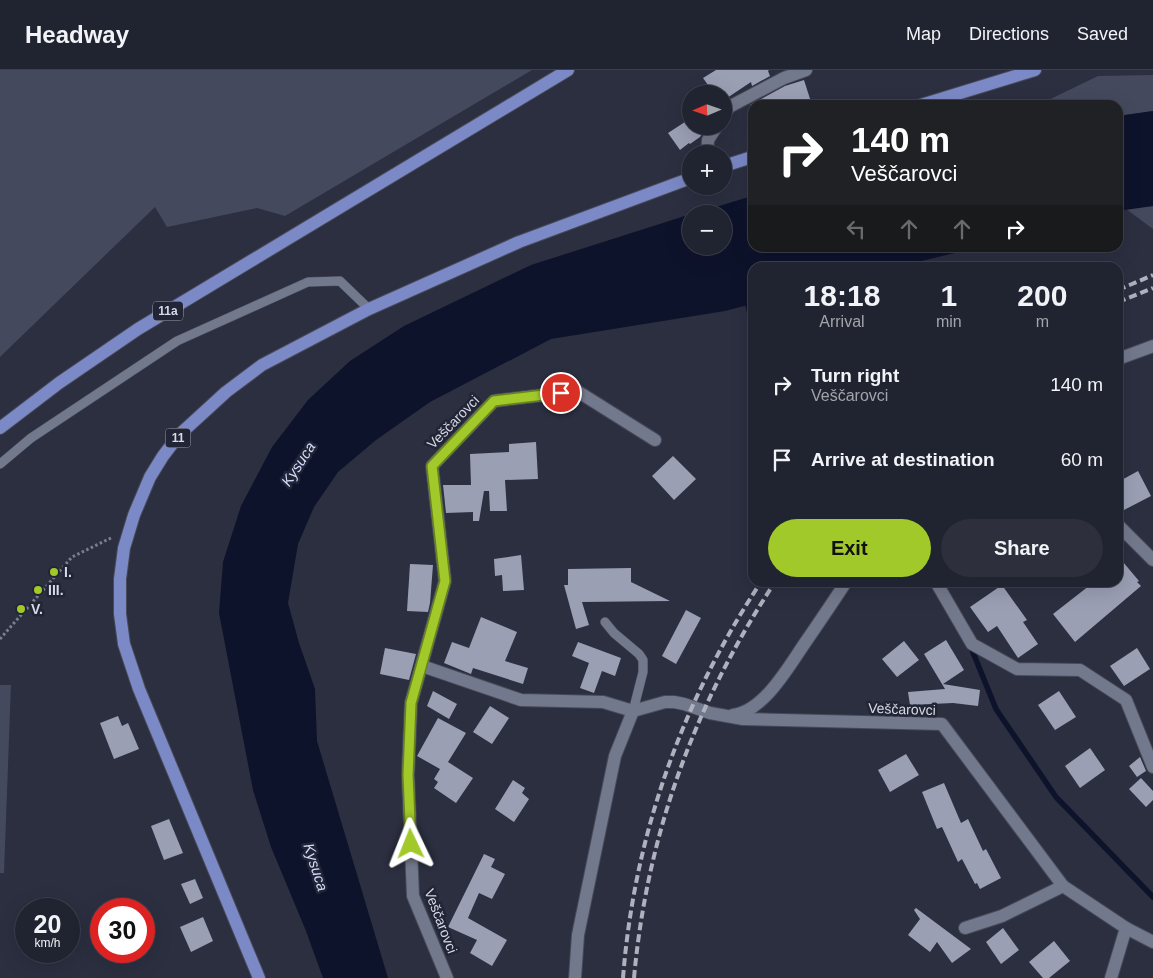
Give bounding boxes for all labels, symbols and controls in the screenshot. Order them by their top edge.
text: Headway [25,21,129,48]
text: Map [906,24,941,44]
text: Directions [969,24,1049,44]
text: Saved [1077,24,1128,44]
north arrow [682,85,732,135]
map controls [682,85,732,255]
icon: right [768,120,833,185]
text: 140 m [851,120,950,159]
button: + [682,145,732,195]
text: Veščarovci [851,161,957,186]
button: − [682,205,732,255]
icon: left [842,215,870,243]
icon: ahead [895,215,923,243]
icon: ahead [948,215,976,243]
icon: right [1001,215,1029,243]
text: 18:18 [804,279,880,312]
text: 1 [940,279,957,312]
text: 200 [1017,279,1067,312]
road number: 11a [153,302,183,320]
text: Arrival [819,313,865,330]
text: min [936,313,962,330]
text: m [1036,313,1049,330]
text: Turn right [811,365,899,386]
icon: right [768,371,796,399]
pin [540,372,582,414]
text: 140 m [1050,374,1103,395]
icon: arrive [547,379,575,407]
text: Veščarovci [811,387,888,404]
street label: Veščarovci [424,392,482,452]
road number: 11 [166,428,190,448]
water label: Kysuca [277,439,319,489]
icon: arrive [768,446,796,474]
text: Arrive at destination [811,449,995,470]
text: 60 m [1061,449,1103,470]
button: Exit [768,519,931,577]
button: Share [941,519,1103,577]
place label: I. [64,564,72,580]
marker: I. [48,566,60,578]
place label: III. [48,582,64,598]
marker: III. [32,584,44,596]
place label: V. [31,601,43,617]
marker: V. [15,603,27,615]
street label: Veščarovci [868,700,936,718]
position arrow [384,817,436,869]
water label: Kysuca [300,841,332,893]
street label: Veščarovci [421,887,461,955]
speed limit sign: 30 [90,898,155,963]
text: 20 [34,910,61,938]
text: km/h [34,936,61,950]

